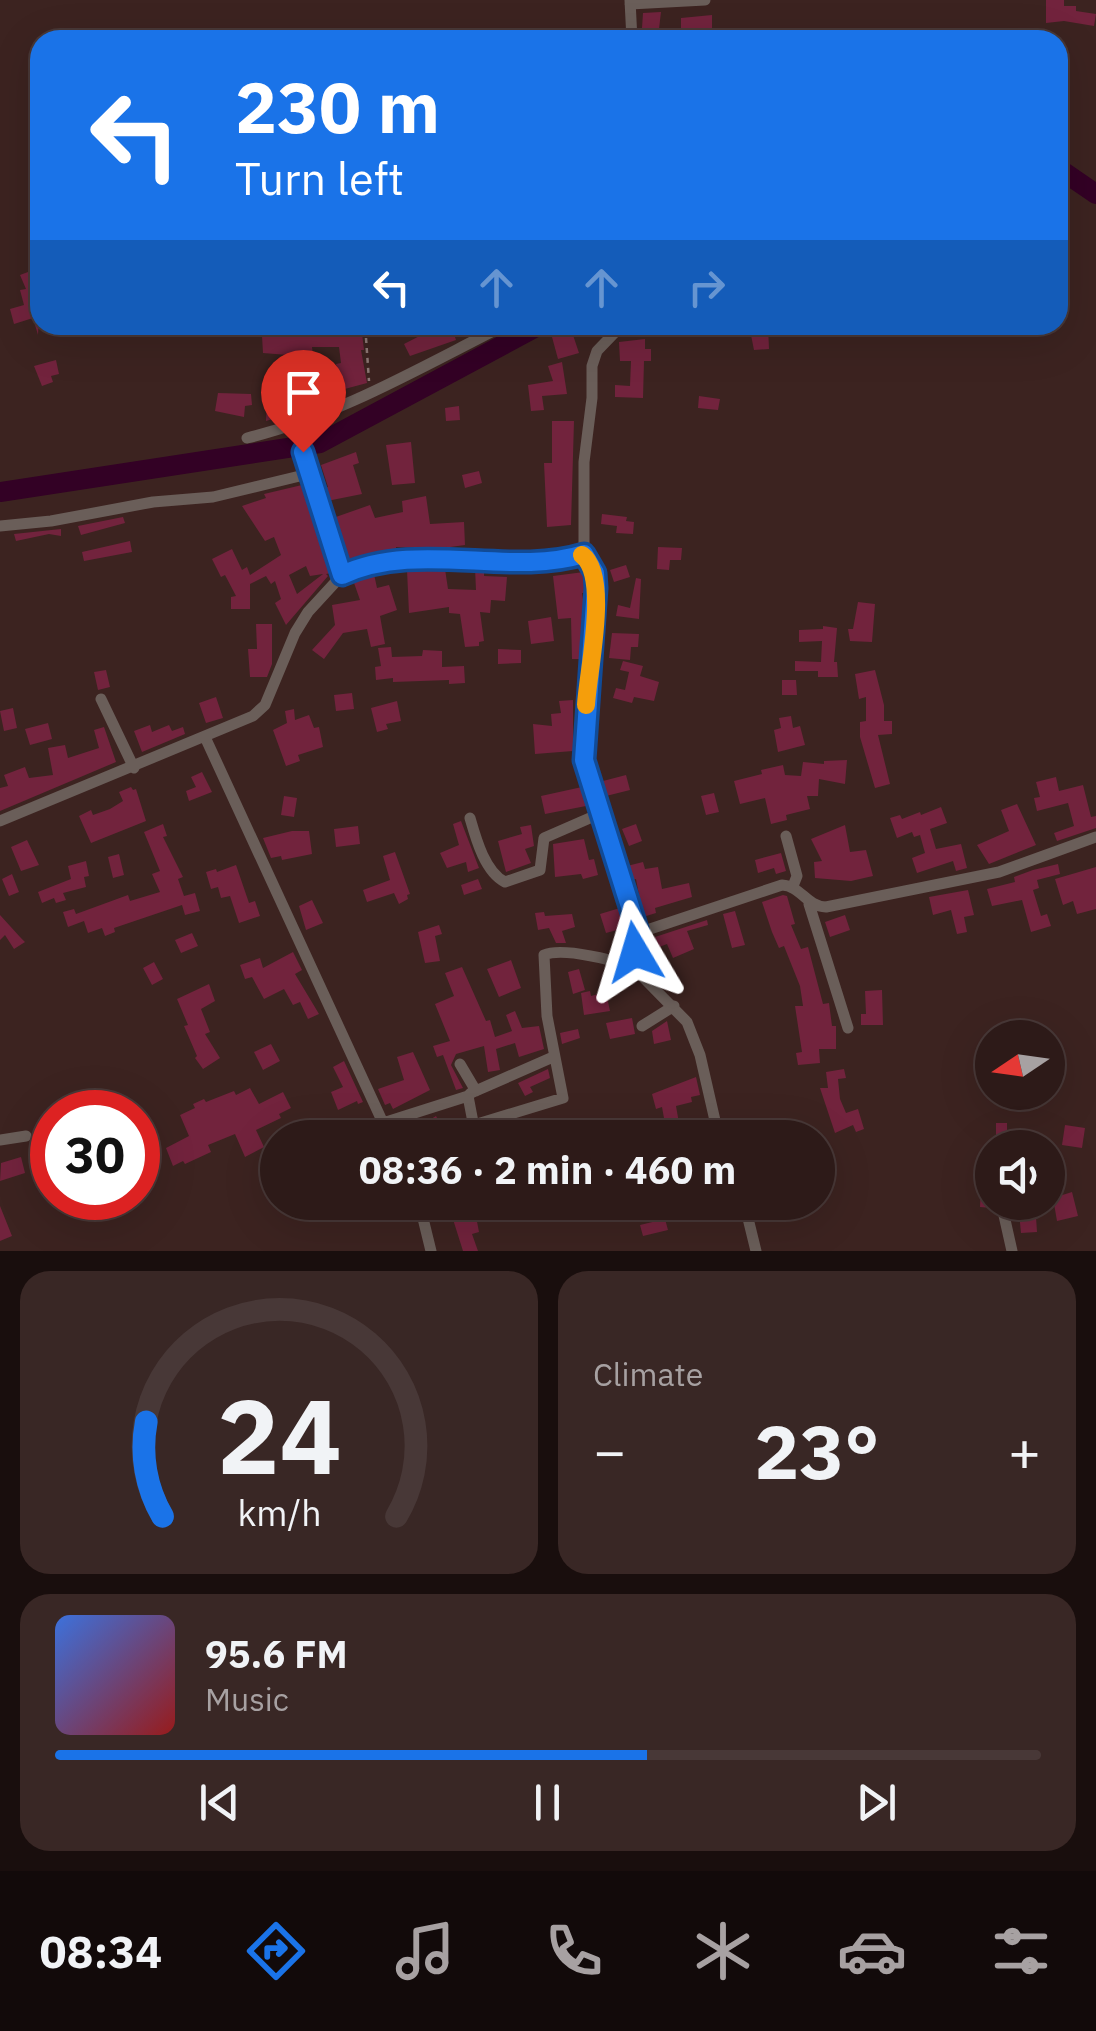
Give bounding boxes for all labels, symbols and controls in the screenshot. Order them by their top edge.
text: 230 m [235,61,440,152]
icon: left [70,70,200,200]
text: Turn left [235,149,404,207]
icon: left [364,260,419,315]
icon: ahead [469,260,524,315]
icon: ahead [574,260,629,315]
icon: right [679,260,734,315]
pin [261,350,346,453]
icon: arrive [276,365,331,420]
position arrow [583,900,687,1004]
north arrow [975,1020,1065,1110]
map controls [975,1020,1065,1220]
speed limit sign: 30 [30,1090,160,1220]
button: sound [975,1130,1065,1220]
text: 08:36 · 2 min · 460 m [359,1145,736,1194]
text: Climate [593,1353,703,1395]
text: 24 [217,1367,341,1503]
text: 23° [754,1402,880,1500]
text: − [593,1415,626,1486]
text: + [1008,1415,1041,1486]
text: km/h [237,1489,321,1536]
text: 95.6 FM [205,1629,348,1678]
text: Music [205,1678,289,1720]
icon: previous [192,1775,247,1830]
icon: pause [520,1775,575,1830]
icon: next [849,1775,904,1830]
icon: directions [241,1916,311,1986]
icon: music [390,1916,460,1986]
icon: phone [539,1916,609,1986]
icon: climate [688,1916,758,1986]
icon: car [837,1916,907,1986]
icon: filters [986,1916,1056,1986]
text: 08:34 [40,1922,162,1980]

